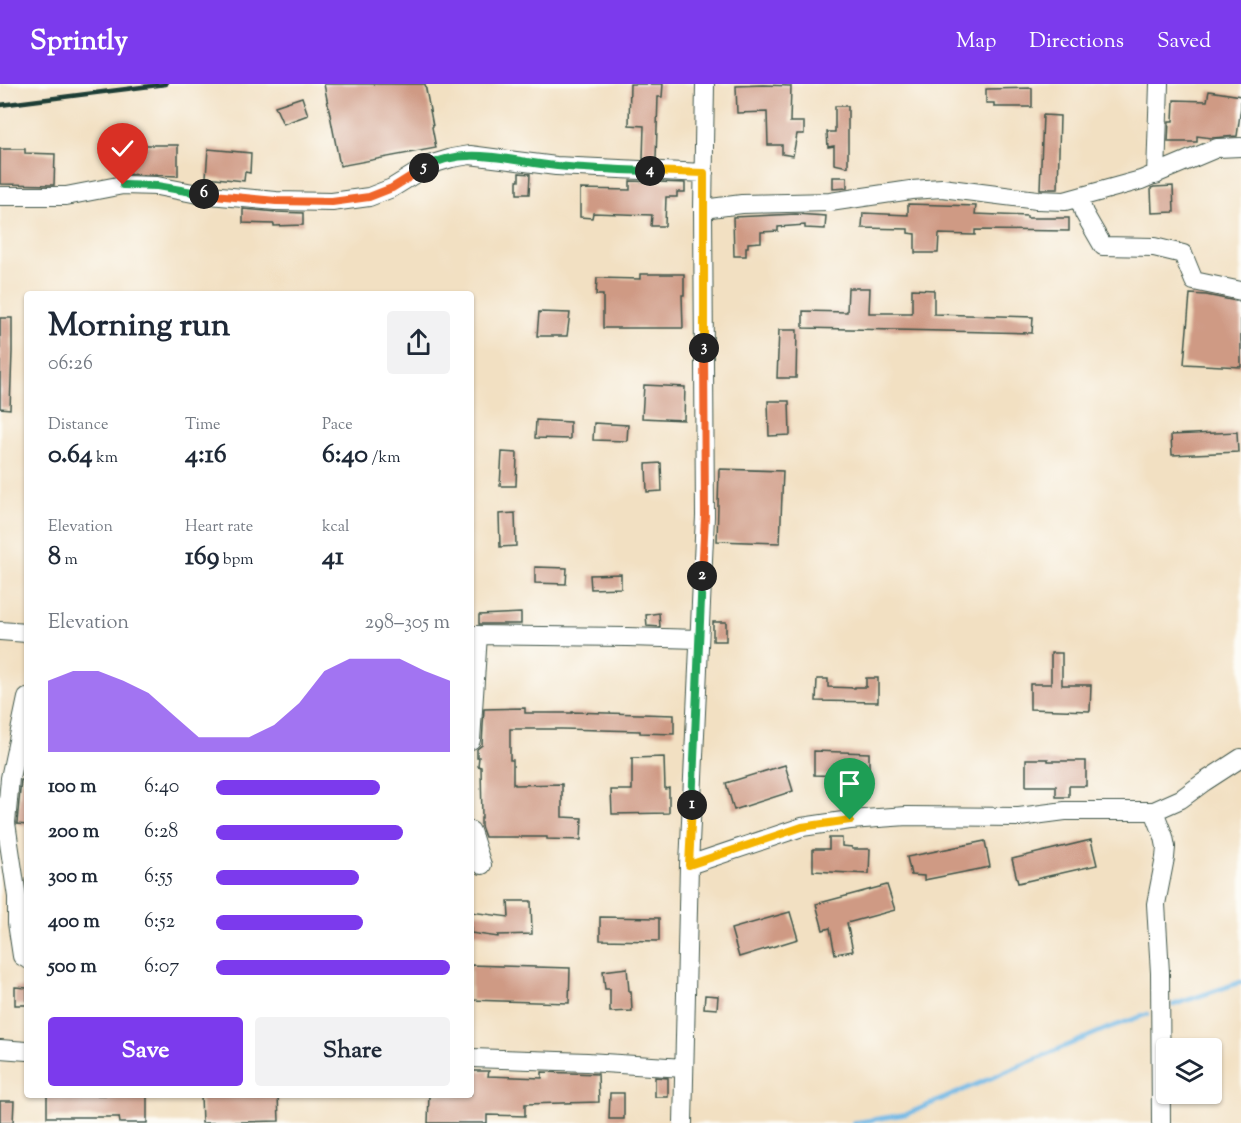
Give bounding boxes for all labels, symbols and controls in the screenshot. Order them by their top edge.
text: Sprintly [30,22,128,62]
text: Map [956,27,996,57]
text: Directions [1029,27,1124,57]
text: Saved [1157,27,1211,57]
pin [97,123,148,185]
icon: check [106,132,139,165]
pin: 5 [409,153,439,183]
text: 5 [421,156,427,179]
pin: 4 [635,156,665,186]
text: 4 [646,159,654,182]
pin: 6 [189,179,219,209]
text: 6 [200,182,208,205]
text: Morning run [48,303,230,351]
button: share [387,311,450,374]
pin: 3 [689,333,719,363]
text: 3 [701,336,707,359]
text: 06:26 [48,350,93,379]
text: Distance [48,414,108,437]
text: Time [185,414,221,437]
text: Pace [322,414,353,437]
text: 0.64 [48,437,93,474]
text: 4:16 [185,437,227,474]
text: 6:40 [322,437,368,474]
text: km [93,447,118,470]
text: /km [368,447,400,470]
text: Elevation [48,516,113,539]
text: Heart rate [185,516,253,539]
text: kcal [322,516,350,539]
text: 8 [48,539,61,576]
text: 169 [185,539,219,576]
text: 41 [322,539,344,576]
text: m [61,549,78,572]
text: bpm [219,549,254,572]
pin: 2 [687,561,717,591]
text: 2 [698,564,706,587]
text: Elevation [48,609,129,638]
text: 298–305 m [365,609,450,638]
pin [824,758,875,820]
icon: arrive [833,767,866,800]
text: 100 m [48,773,97,802]
text: 6:40 [144,773,179,802]
pin: 1 [677,790,707,820]
text: 1 [689,793,695,816]
text: 200 m [48,818,99,847]
text: 6:28 [144,818,178,847]
text: 300 m [48,863,98,892]
text: 6:55 [144,863,173,892]
text: 400 m [48,908,100,937]
text: 6:52 [144,908,175,937]
text: 500 m [48,953,97,982]
text: 6:07 [144,953,179,982]
button: Save [48,1017,243,1086]
button: Share [255,1017,450,1086]
map controls [1156,1038,1222,1104]
button: layers [1156,1038,1222,1104]

